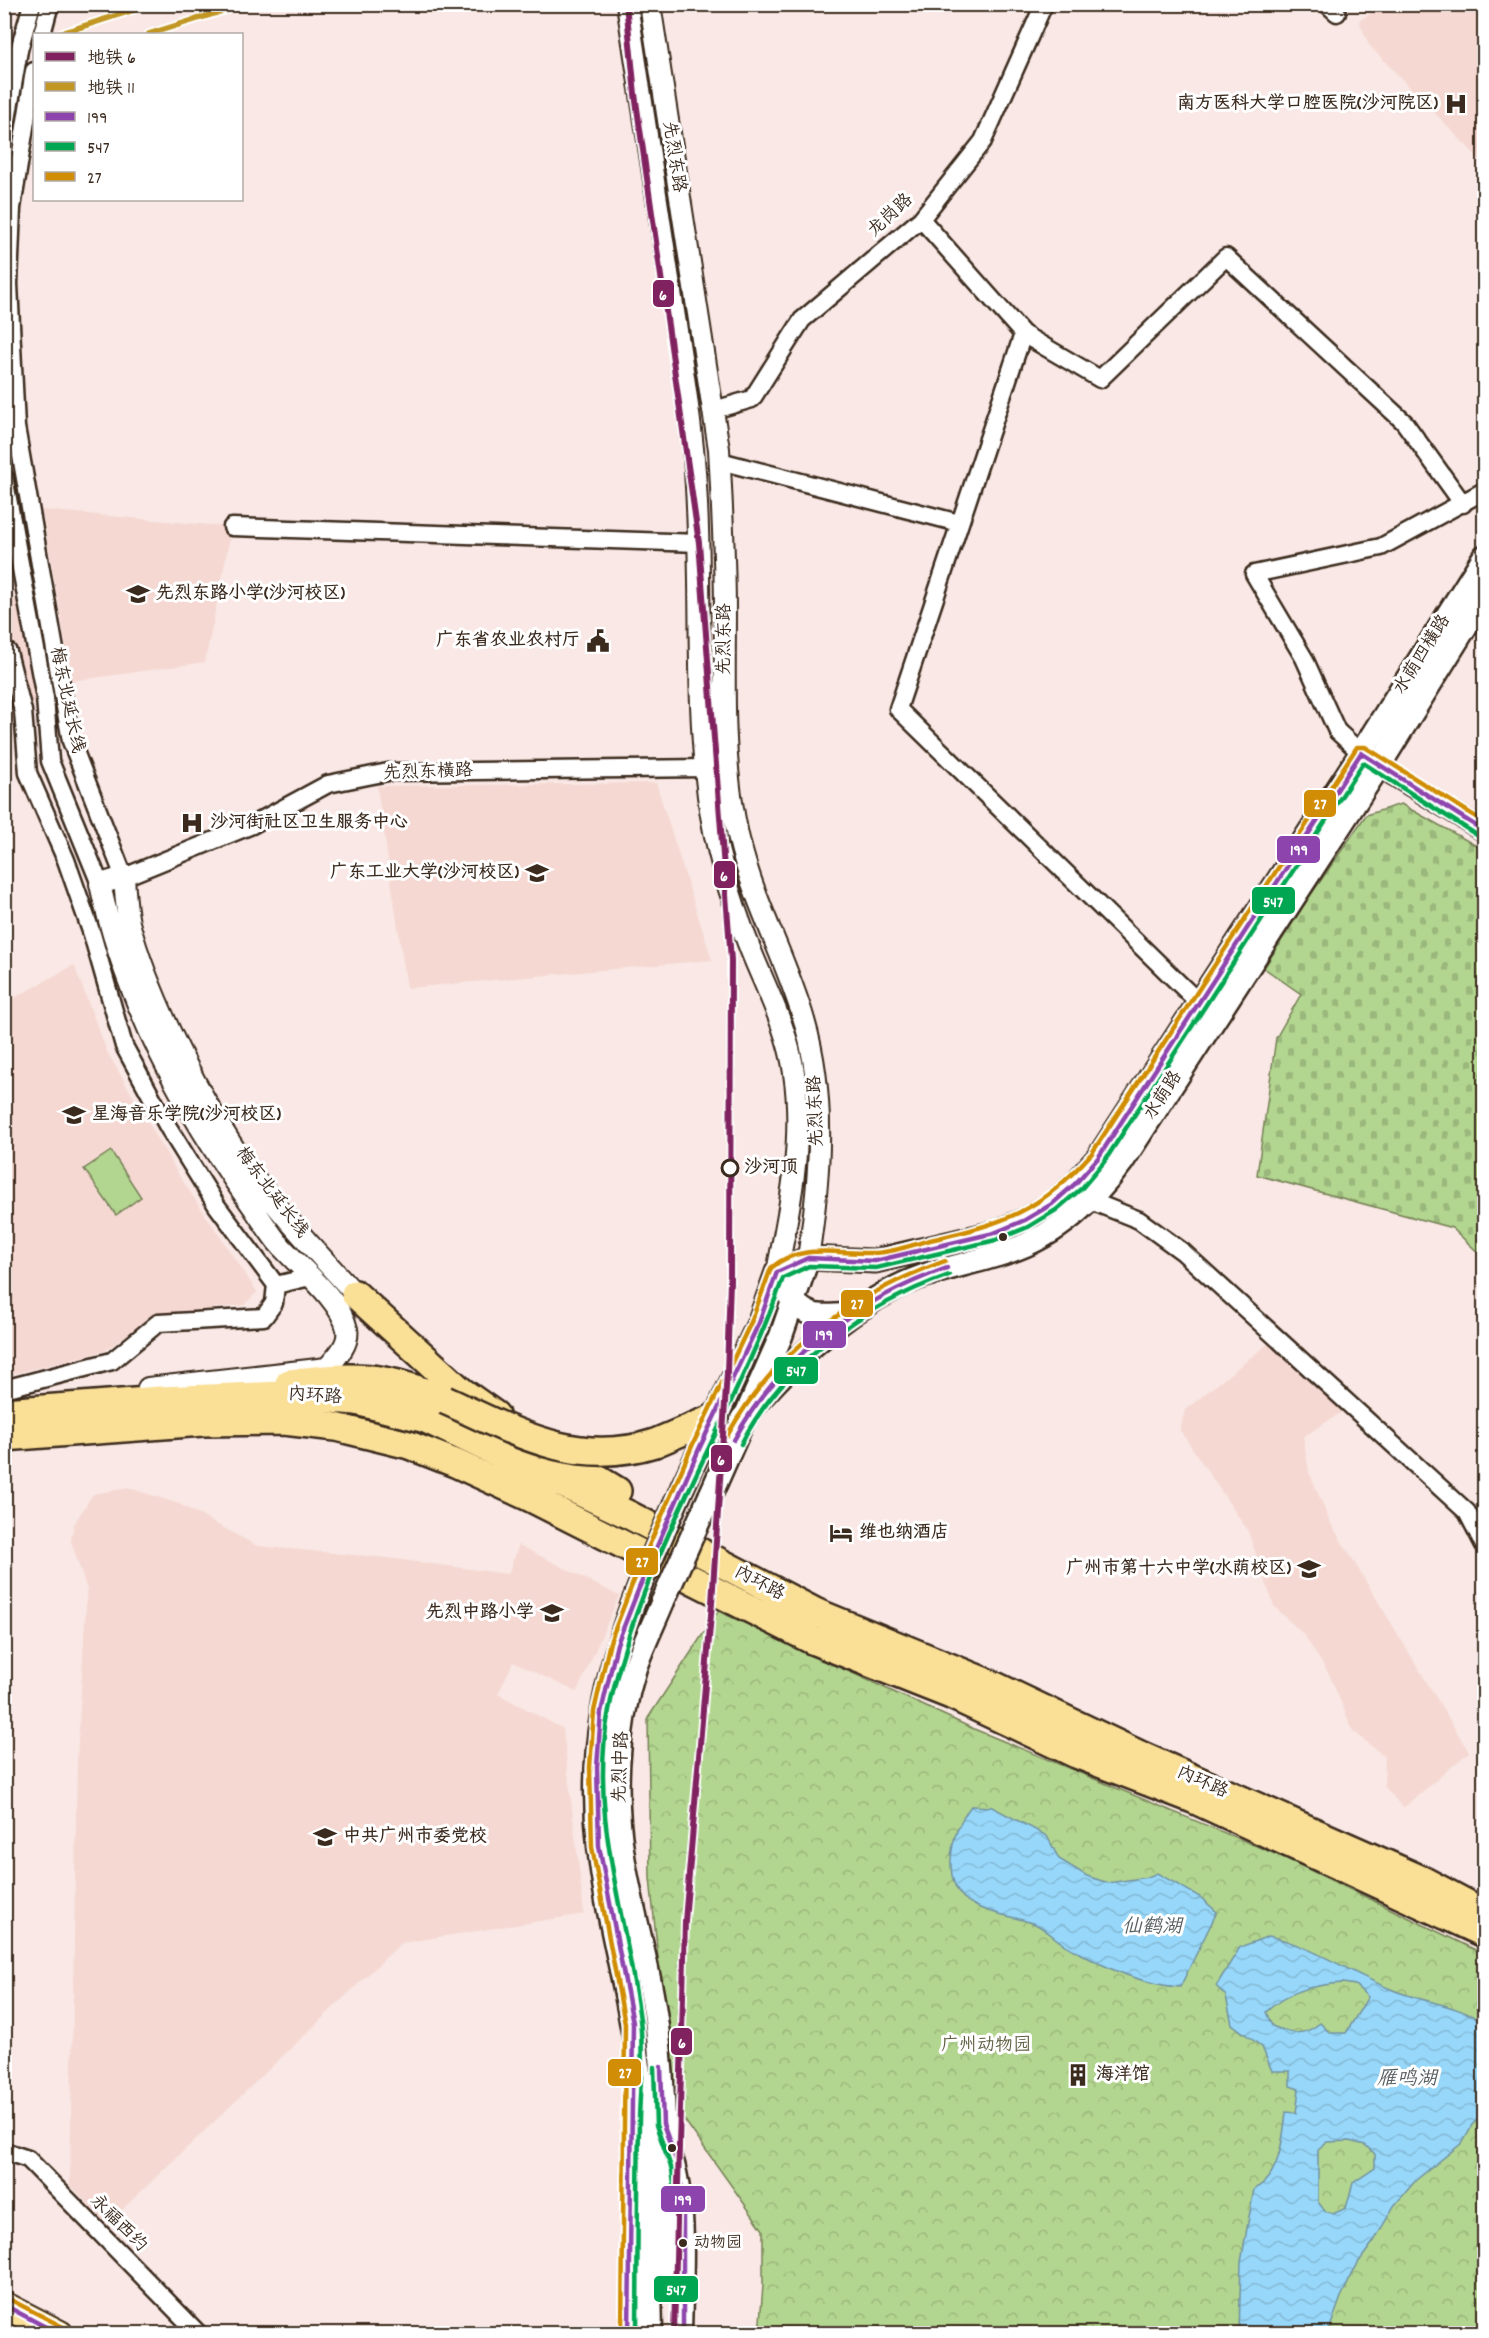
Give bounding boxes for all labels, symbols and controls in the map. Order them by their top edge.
legend [33,33,243,201]
text: 地铁 6 [87,47,136,72]
text: 地铁 11 [87,77,135,102]
hospital icon: 南方医科大学口腔医院(沙河院区) [1443,91,1469,117]
place label: 南方医科大学口腔医院(沙河院区) [1177,92,1438,117]
text: 199 [87,107,107,132]
street label: 先烈东路 [655,119,691,195]
text: 547 [87,137,110,162]
text: 27 [87,167,102,192]
street label: 龙岗路 [863,188,919,244]
line badge: 6 [652,279,675,308]
text: 6 [659,285,667,308]
school or university icon: 先烈东路小学(沙河校区) [125,581,151,607]
place label: 先烈东路小学(沙河校区) [156,582,345,607]
street label: 先烈东路 [713,603,738,675]
street label: 水荫四横路 [1389,610,1457,700]
public building icon: 广东省农业农村厅 [585,628,611,654]
place label: 广东省农业农村厅 [436,629,580,654]
street label: 梅东北延长线 [43,645,89,755]
street label: 先烈东横路 [383,759,473,787]
line badge: 27 [1303,789,1337,818]
text: 27 [1313,794,1327,817]
hospital icon: 沙河街社区卫生服务中心 [179,810,205,836]
place label: 沙河街社区卫生服务中心 [210,811,408,836]
line badge: 199 [1276,835,1321,864]
text: 199 [1290,840,1308,863]
school or university icon: 广东工业大学(沙河校区) [524,860,550,886]
line badge: 6 [713,860,736,889]
place label: 广东工业大学(沙河校区) [330,861,519,886]
text: 6 [720,866,728,889]
line badge: 547 [1251,886,1296,915]
text: 547 [1263,892,1283,915]
street label: 水荫路 [1139,1067,1189,1125]
street label: 先烈东路 [803,1075,831,1147]
school or university icon: 星海音乐学院(沙河校区) [61,1102,87,1128]
place label: 星海音乐学院(沙河校区) [92,1103,281,1128]
street label: 梅东北延长线 [229,1142,313,1244]
place label: 沙河顶 [744,1156,798,1181]
marker: 沙河顶 [721,1159,739,1177]
unlabelled marker [997,1231,1009,1243]
line badge: 27 [840,1289,874,1318]
text: 27 [850,1294,864,1317]
line badge: 199 [802,1320,847,1349]
text: 199 [815,1325,833,1348]
line badge: 547 [773,1356,819,1385]
text: 547 [786,1361,806,1384]
street label: 内环路 [287,1383,343,1411]
line badge: 6 [710,1444,733,1473]
text: 6 [717,1450,725,1473]
hotel icon: 维也纳酒店 [828,1520,854,1546]
place label: 维也纳酒店 [859,1521,949,1546]
line badge: 27 [625,1547,659,1576]
text: 27 [635,1552,649,1575]
school or university icon: 广州市第十六中学(水荫校区) [1296,1556,1322,1582]
place label: 广州市第十六中学(水荫校区) [1066,1557,1291,1582]
street label: 内环路 [729,1560,789,1608]
school or university icon: 先烈中路小学 [539,1600,565,1626]
place label: 先烈中路小学 [426,1601,534,1626]
street label: 先烈中路 [608,1731,636,1803]
street label: 内环路 [1172,1761,1232,1805]
school or university icon: 中共广州市委党校 [312,1824,338,1850]
place label: 中共广州市委党校 [343,1825,487,1850]
water label: 仙鹤湖 [1122,1914,1184,1942]
line badge: 6 [670,2027,693,2056]
text: 6 [678,2033,686,2056]
park label: 广州动物园 [941,2034,1031,2059]
line badge: 27 [607,2058,642,2087]
building icon: 海洋馆 [1065,2062,1091,2088]
text: 27 [618,2063,632,2086]
place label: 海洋馆 [1096,2063,1150,2088]
water label: 雁鸣湖 [1377,2066,1439,2094]
unlabelled marker [666,2142,678,2154]
line badge: 199 [660,2185,706,2213]
street label: 永福西约 [84,2190,152,2258]
text: 199 [674,2190,692,2213]
place label: 动物园 [694,2232,742,2255]
marker: 动物园 [677,2237,689,2249]
line badge: 547 [653,2275,699,2303]
text: 547 [666,2280,686,2303]

